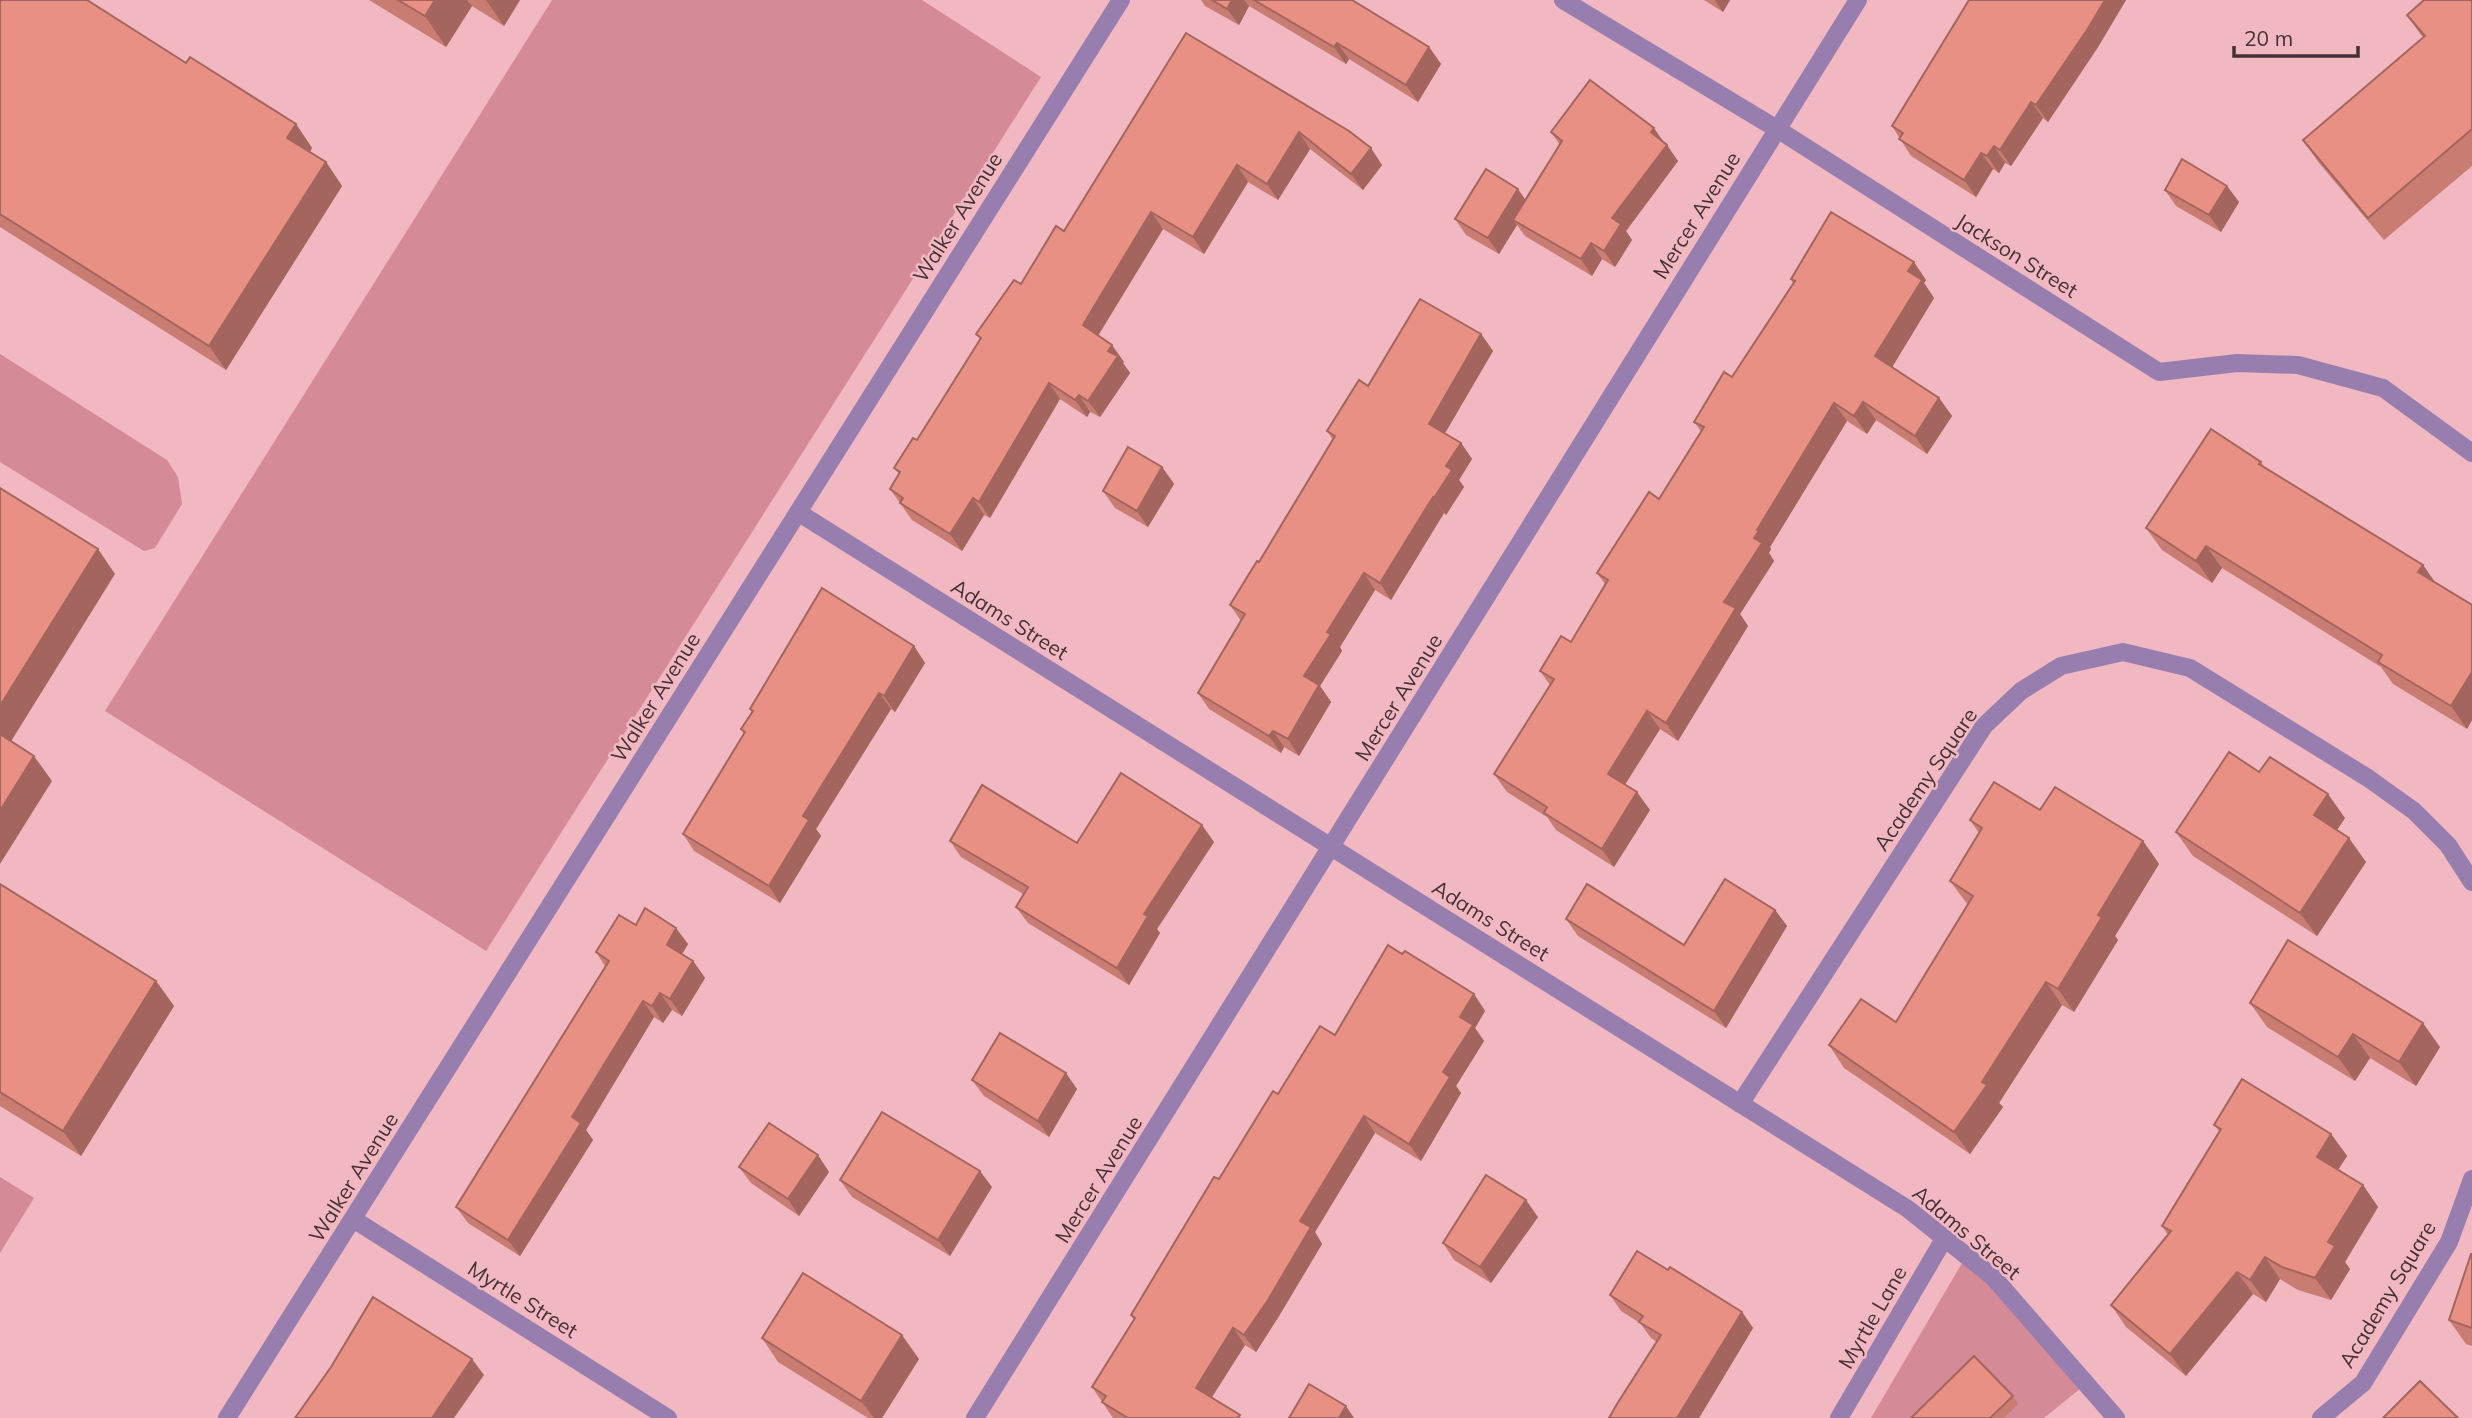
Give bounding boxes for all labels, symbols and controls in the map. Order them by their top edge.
scale bar [2234,14,2358,58]
text: 20 m [2244,25,2293,51]
street label: Walker Avenue [907,147,1007,287]
street label: Mercer Avenue [1647,147,1745,283]
street label: Jackson Street [1951,207,2083,303]
street label: Adams Street [947,573,1073,665]
street label: Walker Avenue [605,627,705,767]
street label: Mercer Avenue [1349,629,1447,765]
street label: Academy Square [1868,703,1982,855]
street label: Adams Street [1428,874,1554,966]
street label: Walker Avenue [303,1107,403,1247]
street label: Mercer Avenue [1049,1111,1147,1247]
street label: Adams Street [1908,1179,2026,1285]
street label: Academy Square [2333,1216,2441,1372]
street label: Myrtle Street [463,1255,583,1343]
street label: Myrtle Lane [1832,1261,1912,1373]

